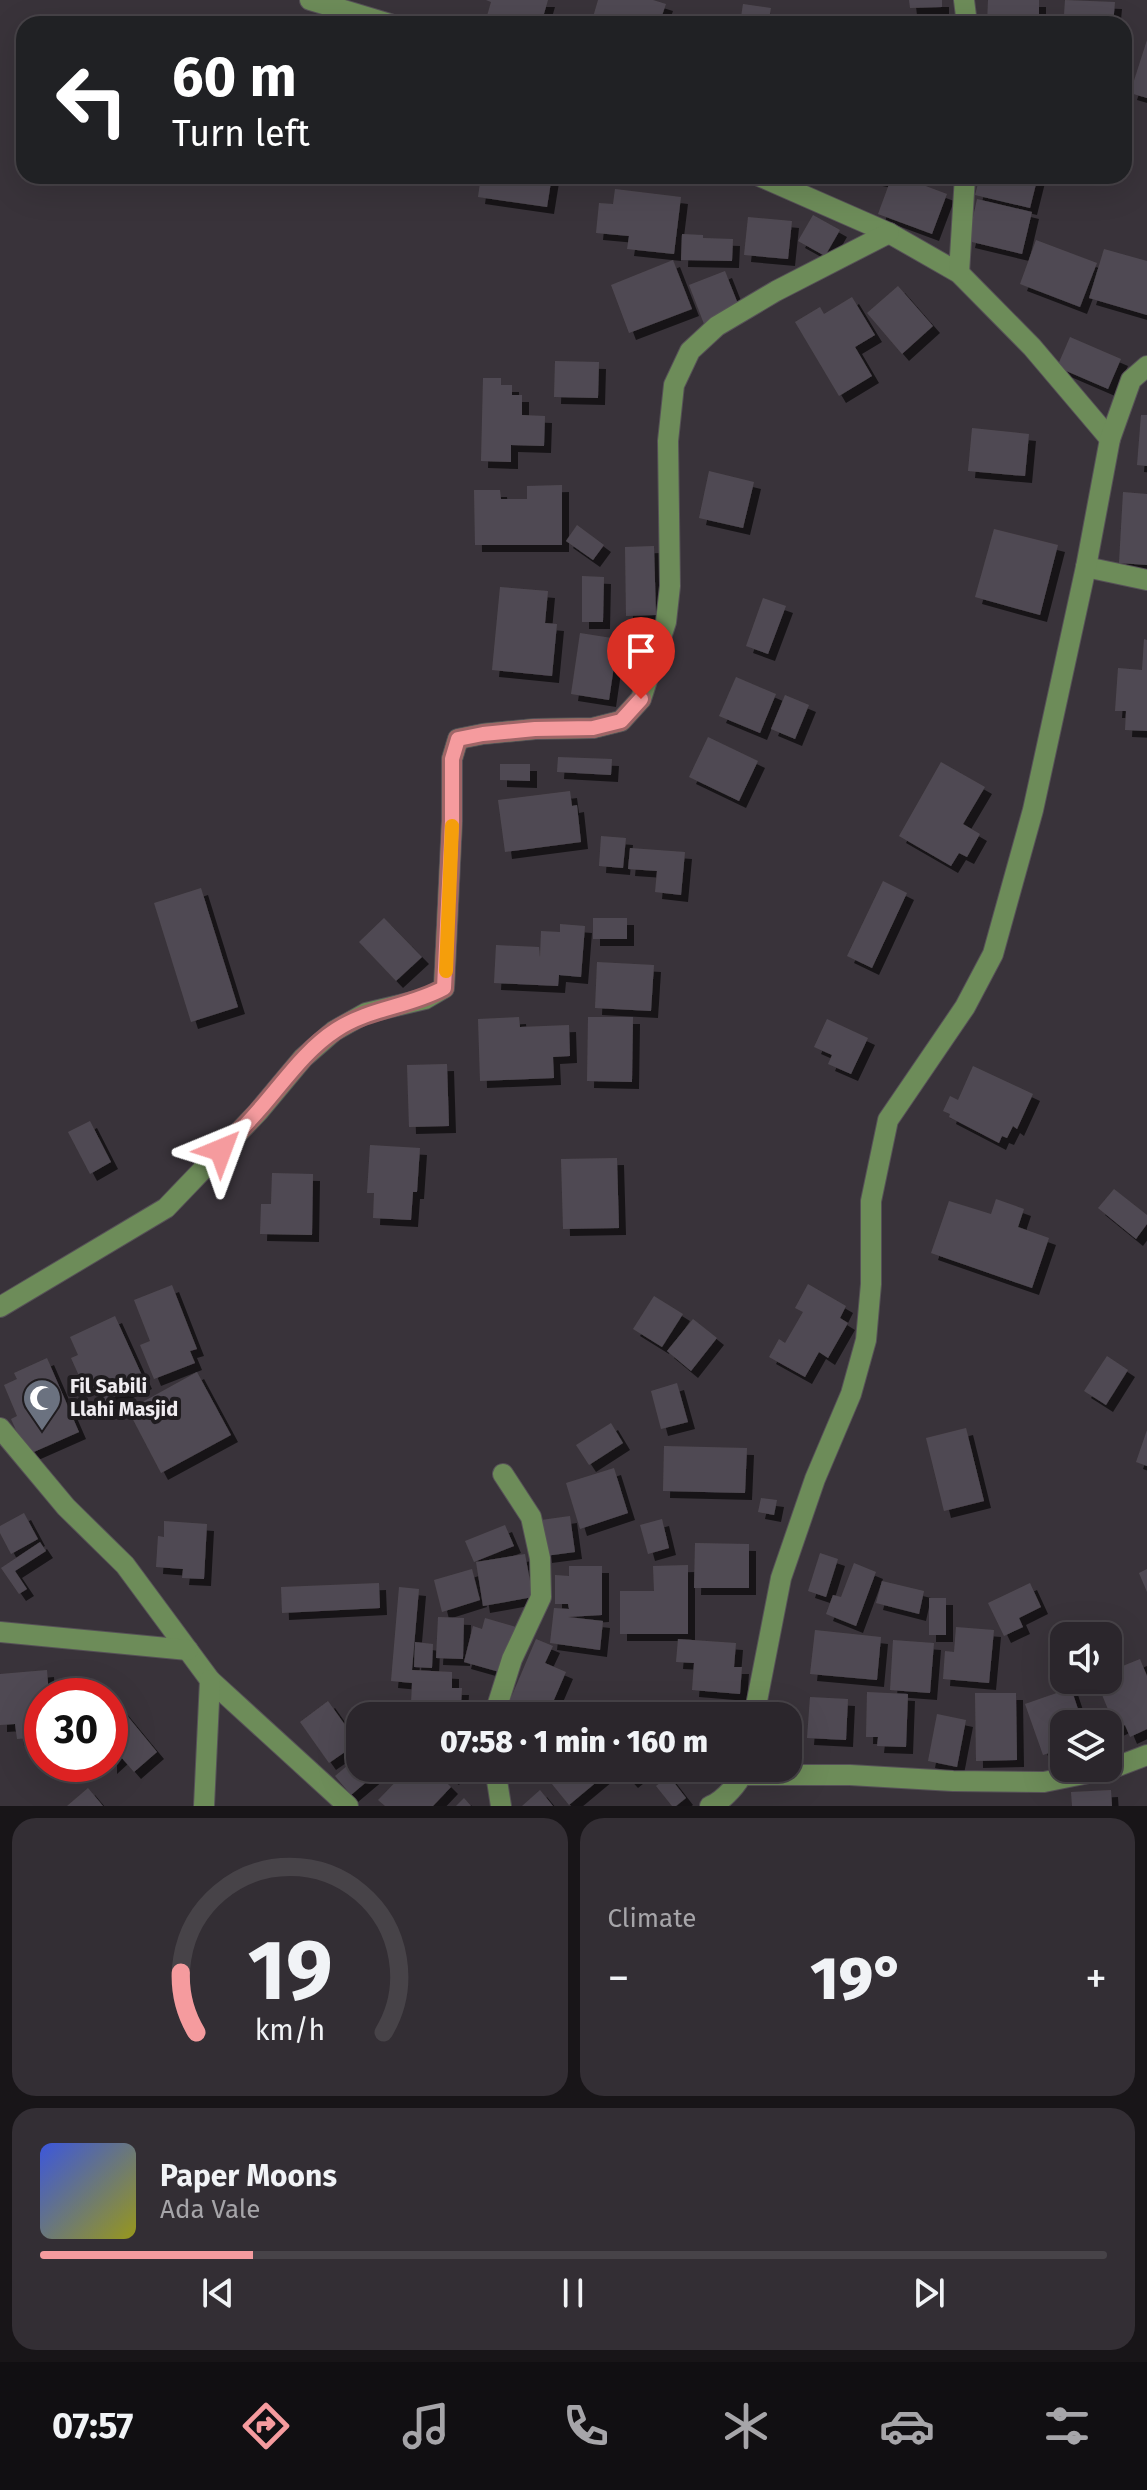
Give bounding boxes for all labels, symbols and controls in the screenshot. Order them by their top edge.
text: 60 m [172,44,297,111]
icon: left [40,48,144,152]
text: Turn left [172,112,310,156]
pin [607,617,675,699]
icon: arrive [619,629,663,673]
position arrow [179,1108,263,1192]
place label: Fil Sabili Llahi Masjid [70,1374,178,1421]
mosque icon: Fil Sabili Llahi Masjid [21,1377,63,1432]
map controls [1050,1622,1122,1782]
button: sound [1050,1622,1122,1694]
speed limit sign: 30 [24,1678,128,1782]
button: layers [1050,1710,1122,1782]
text: 07:58 · 1 min · 160 m [440,1724,708,1760]
text: Climate [608,1903,696,1934]
text: 19 [247,1921,332,2021]
text: 19° [810,1943,904,2015]
text: − [608,1952,630,2005]
text: + [1085,1952,1107,2005]
text: km/h [254,2013,325,2048]
text: Paper Moons [160,2158,337,2194]
text: Ada Vale [160,2194,260,2225]
icon: previous [196,2271,240,2315]
icon: pause [551,2271,595,2315]
icon: next [907,2271,951,2315]
icon: directions [238,2398,294,2454]
icon: music [398,2398,454,2454]
icon: phone [558,2398,614,2454]
icon: climate [718,2398,774,2454]
icon: car [879,2398,935,2454]
icon: filters [1039,2398,1095,2454]
text: 07:57 [52,2404,133,2448]

